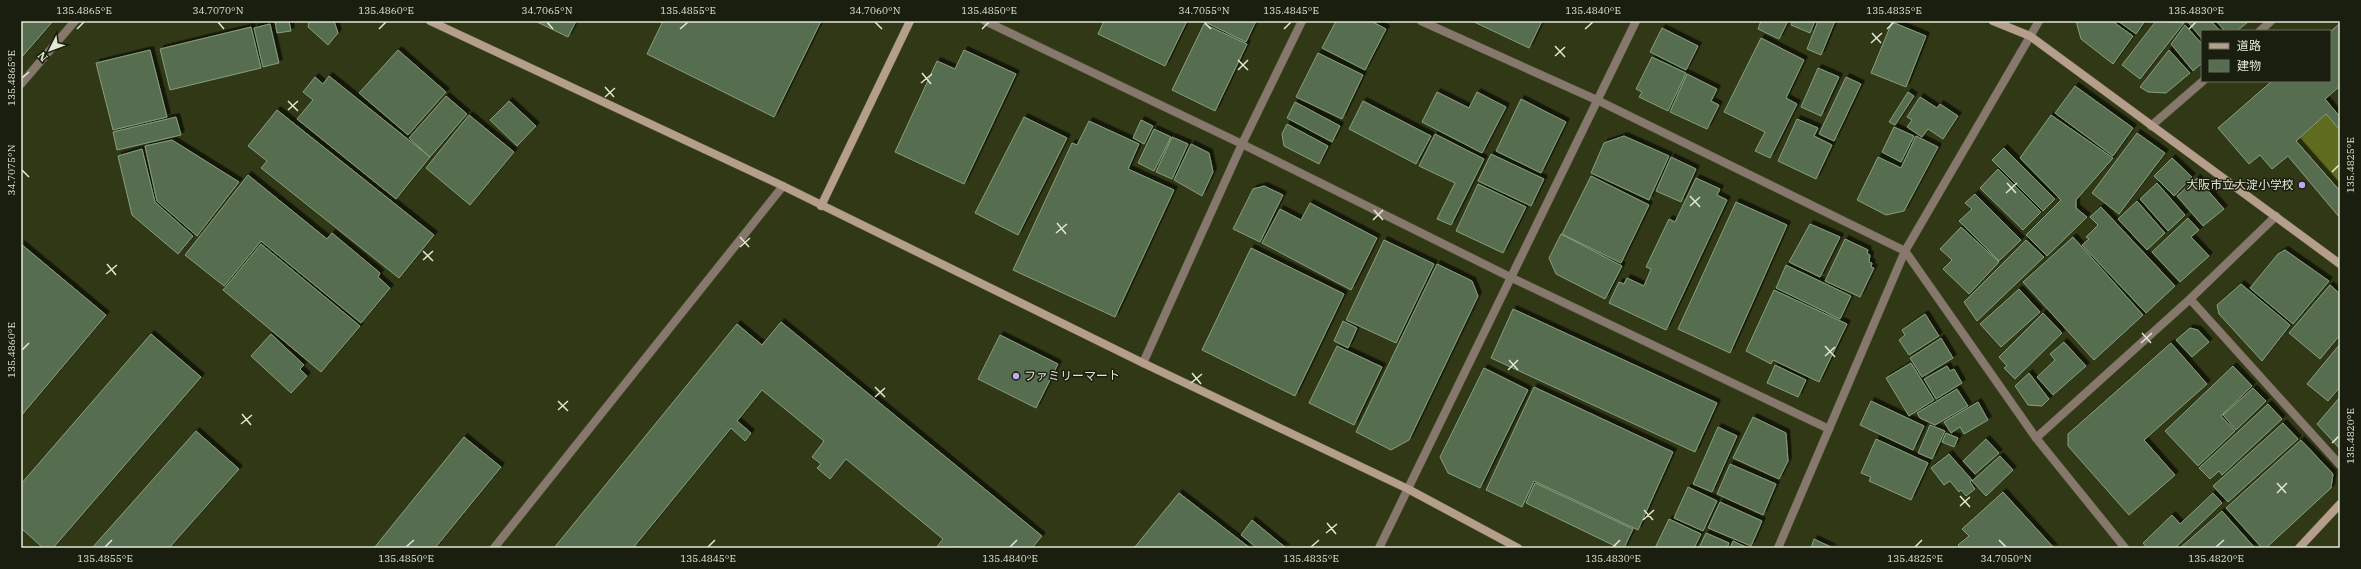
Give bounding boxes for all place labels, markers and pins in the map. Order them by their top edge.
place label: 大阪市立大淀小学校 [2186,177,2294,192]
marker: 大阪市立大淀小学校 [2297,180,2307,190]
place label: ファミリーマート [1024,368,1120,383]
marker: ファミリーマート [1011,371,1021,381]

